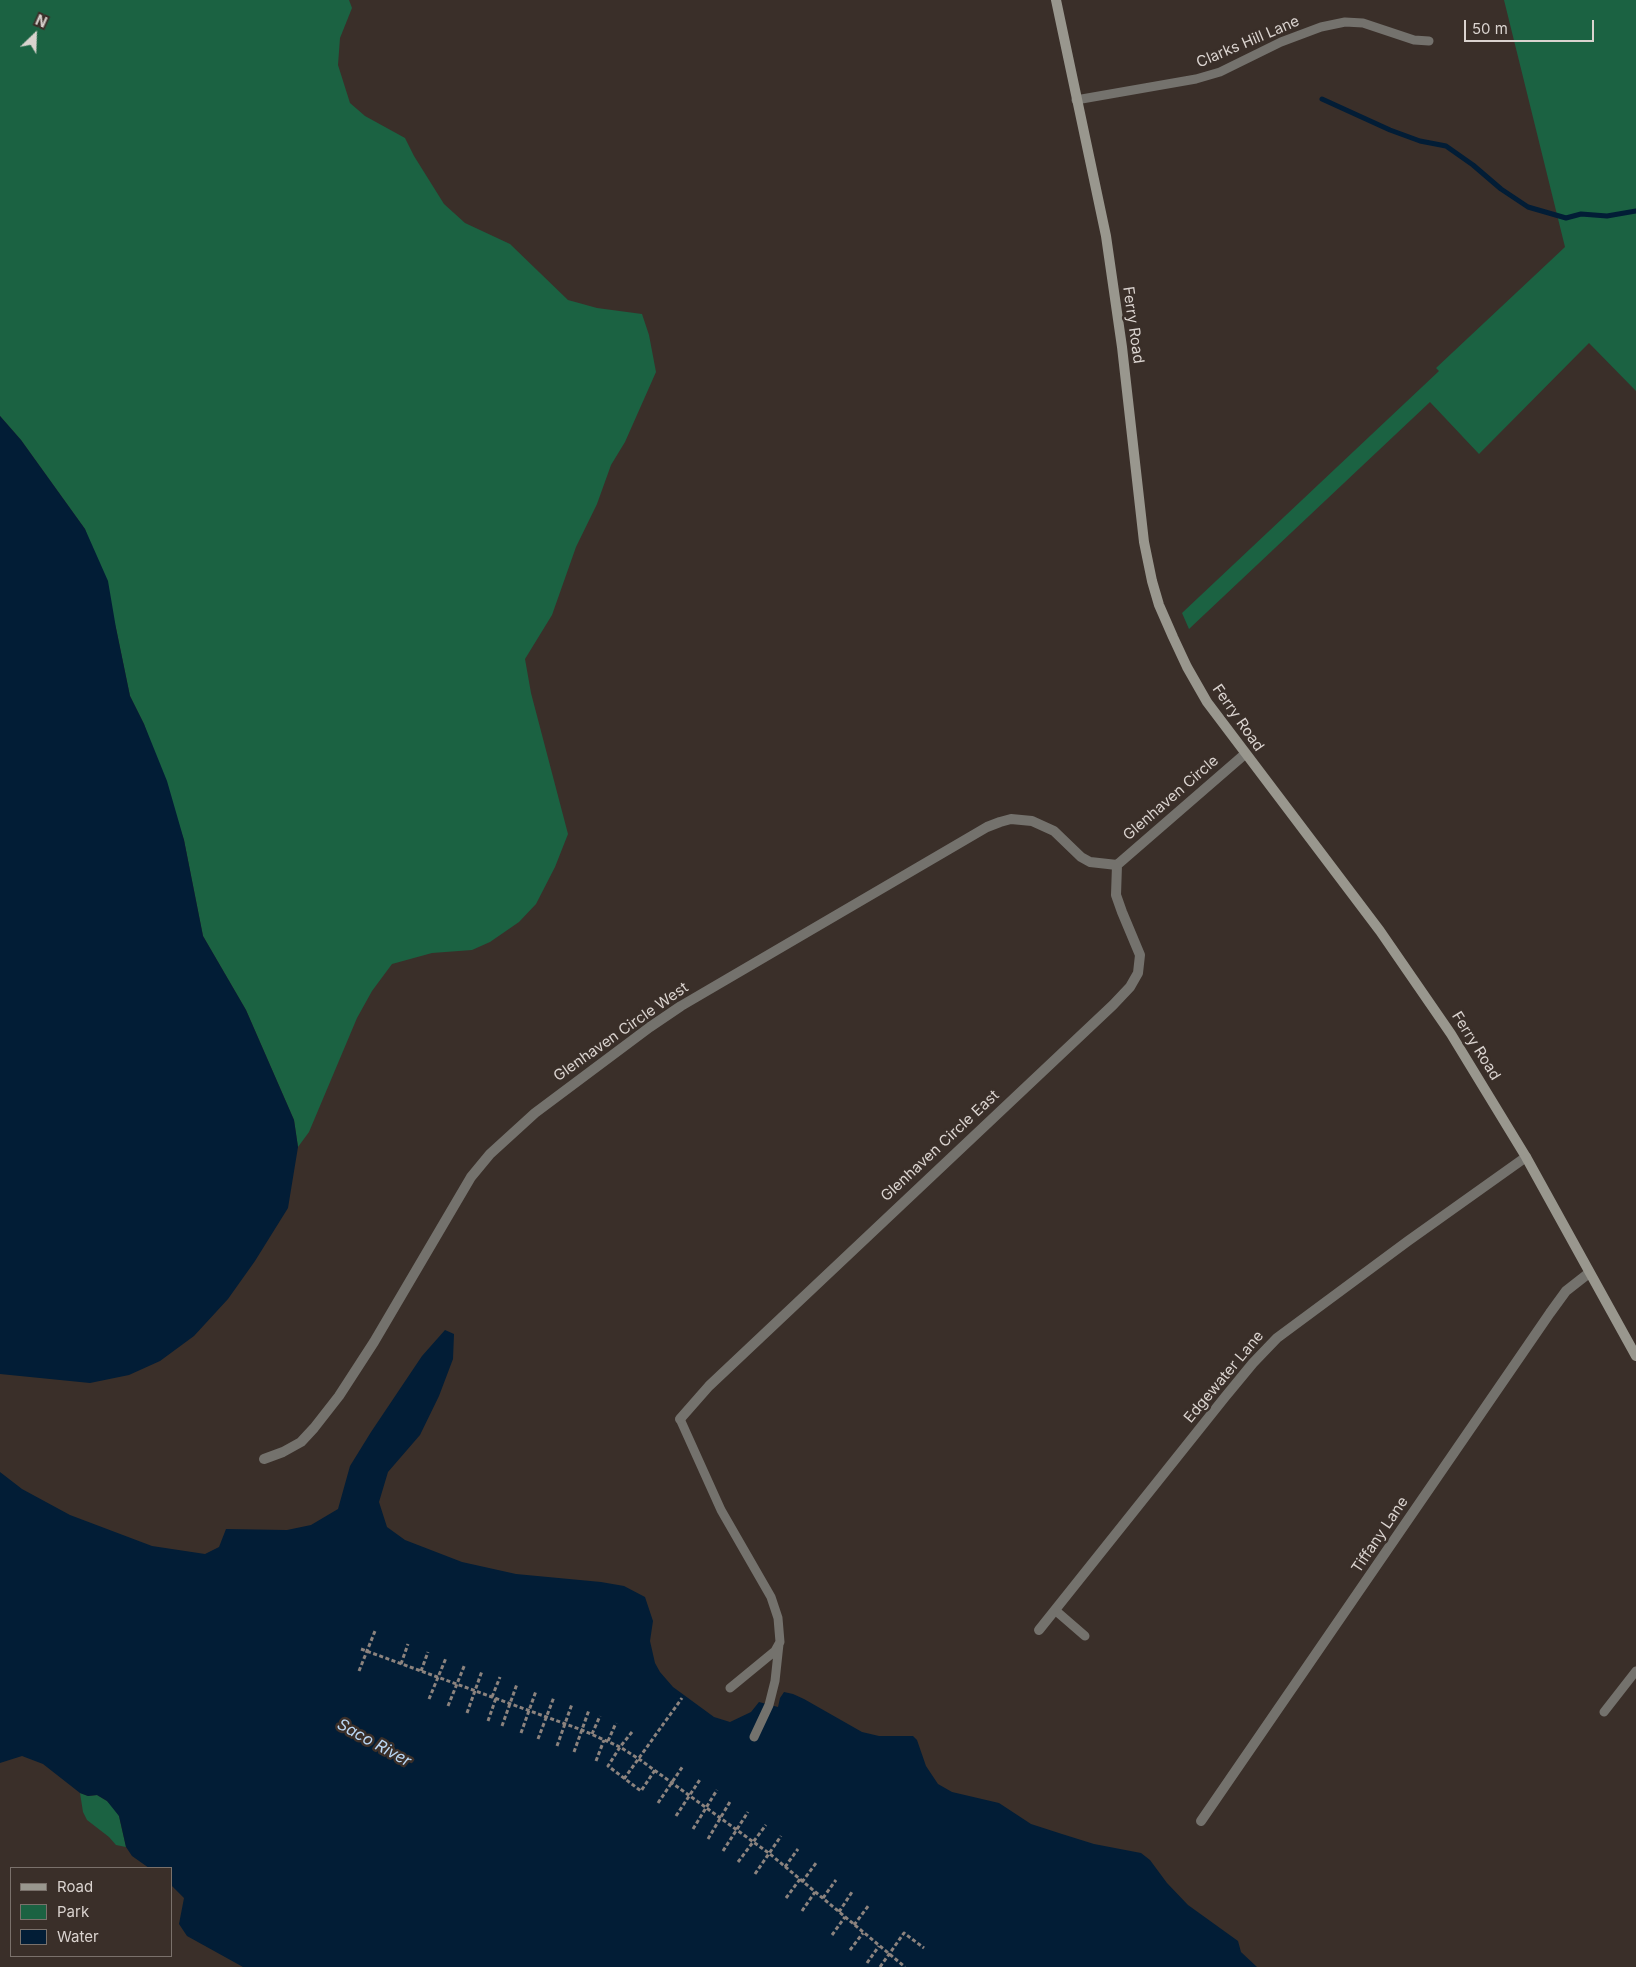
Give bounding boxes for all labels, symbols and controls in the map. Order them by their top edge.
north arrow [10,10,60,60]
scale bar [1466,10,1596,42]
text: N [33,11,50,31]
street label: Clarks Hill Lane [1194,12,1302,72]
text: 50 m [1472,19,1508,38]
street label: Ferry Road [1119,285,1147,365]
street label: Ferry Road [1208,681,1268,755]
street label: Glenhaven Circle [1120,752,1222,844]
street label: Glenhaven Circle West [550,979,692,1085]
street label: Ferry Road [1448,1008,1504,1084]
street label: Glenhaven Circle East [877,1087,1003,1205]
street label: Edgewater Lane [1180,1327,1268,1427]
street label: Tiffany Lane [1348,1494,1412,1576]
water label: Saco River [334,1715,414,1771]
legend [10,1867,172,1957]
text: Road [57,1877,93,1896]
text: Park [57,1902,89,1921]
text: Water [57,1927,99,1946]

